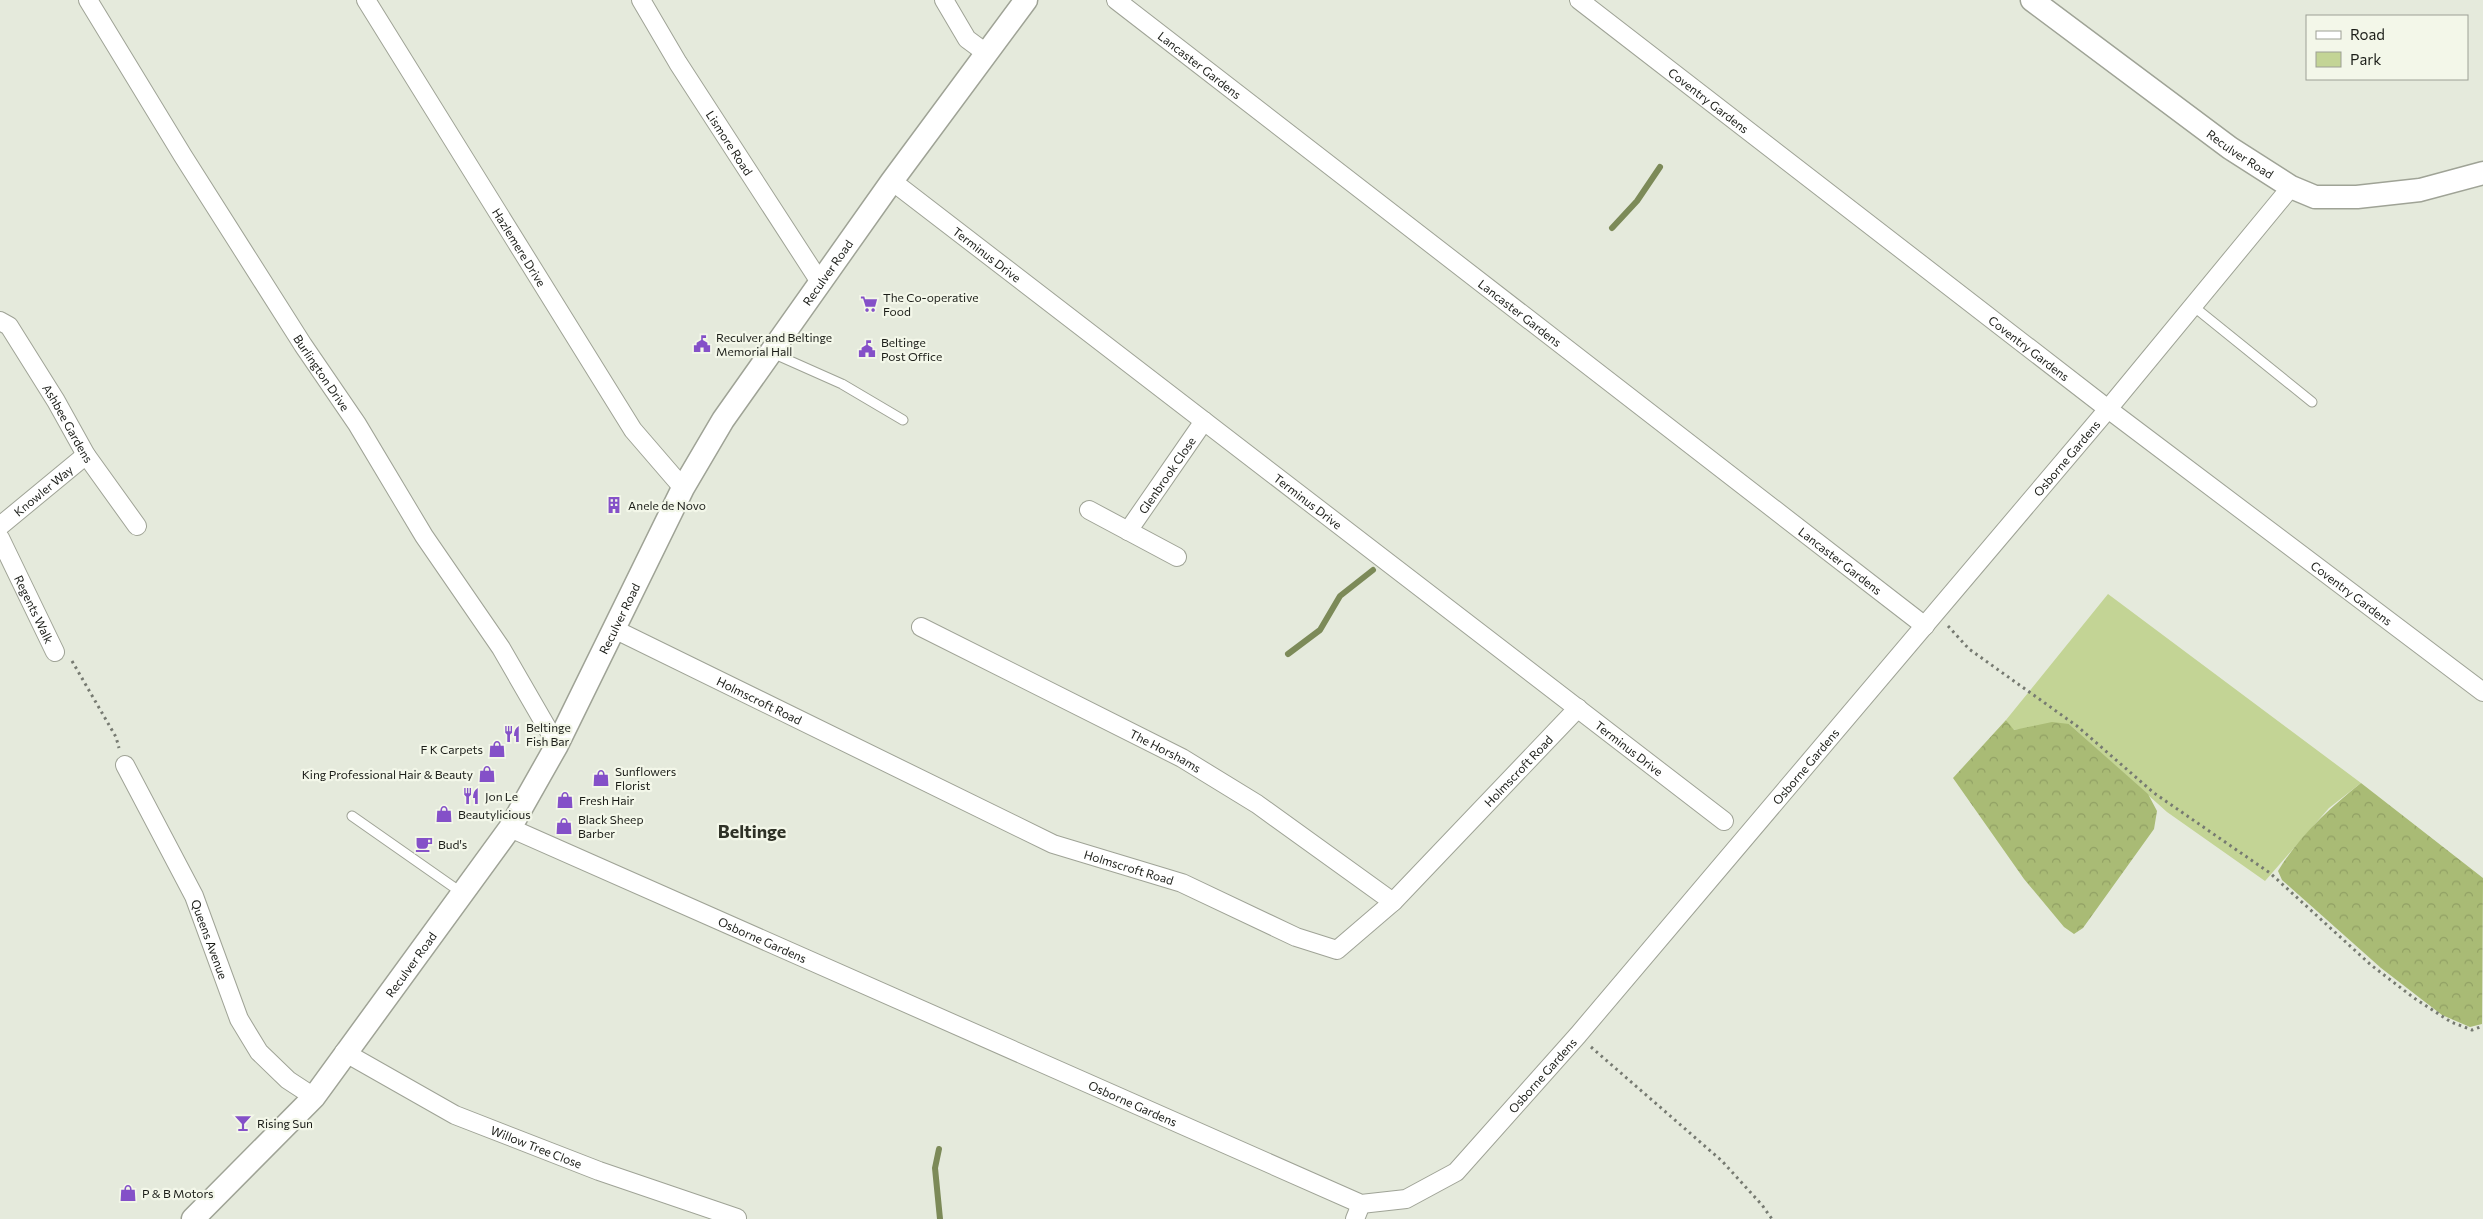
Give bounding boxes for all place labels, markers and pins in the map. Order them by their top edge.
place label: The Co-operative Food [883,290,978,318]
supermarket icon: The Co-operative Food [859,294,879,314]
place label: Reculver and Beltinge Memorial Hall [716,330,832,358]
public building icon: Reculver and Beltinge Memorial Hall [692,334,712,354]
place label: Beltinge Post Office [881,335,942,363]
public building icon: Beltinge Post Office [857,339,877,359]
building icon: Anele de Novo [604,495,624,515]
place label: Anele de Novo [628,498,706,512]
place label: Beltinge Fish Bar [526,720,571,748]
restaurant icon: Beltinge Fish Bar [502,724,522,744]
shop icon: F K Carpets [487,739,507,759]
place label: F K Carpets [420,742,483,756]
shop icon: King Professional Hair & Beauty [477,764,497,784]
place label: Sunflowers Florist [615,764,676,792]
place label: King Professional Hair & Beauty [302,767,473,781]
shop icon: Sunflowers Florist [591,768,611,788]
restaurant icon: Jon Le [461,786,481,806]
place label: Jon Le [485,789,518,804]
shop icon: Fresh Hair [555,790,575,810]
place label: Fresh Hair [579,793,635,807]
shop icon: Beautylicious [434,804,454,824]
place label: Beautylicious [458,807,531,821]
place label: Black Sheep Barber [578,812,643,840]
shop icon: Black Sheep Barber [554,816,574,836]
cafe icon: Bud's [414,834,434,854]
place label: Bud's [438,837,467,851]
bar icon: Rising Sun [233,1113,253,1133]
place label: Rising Sun [257,1116,313,1130]
shop icon: P & B Motors [118,1183,138,1203]
place label: P & B Motors [142,1186,214,1200]

